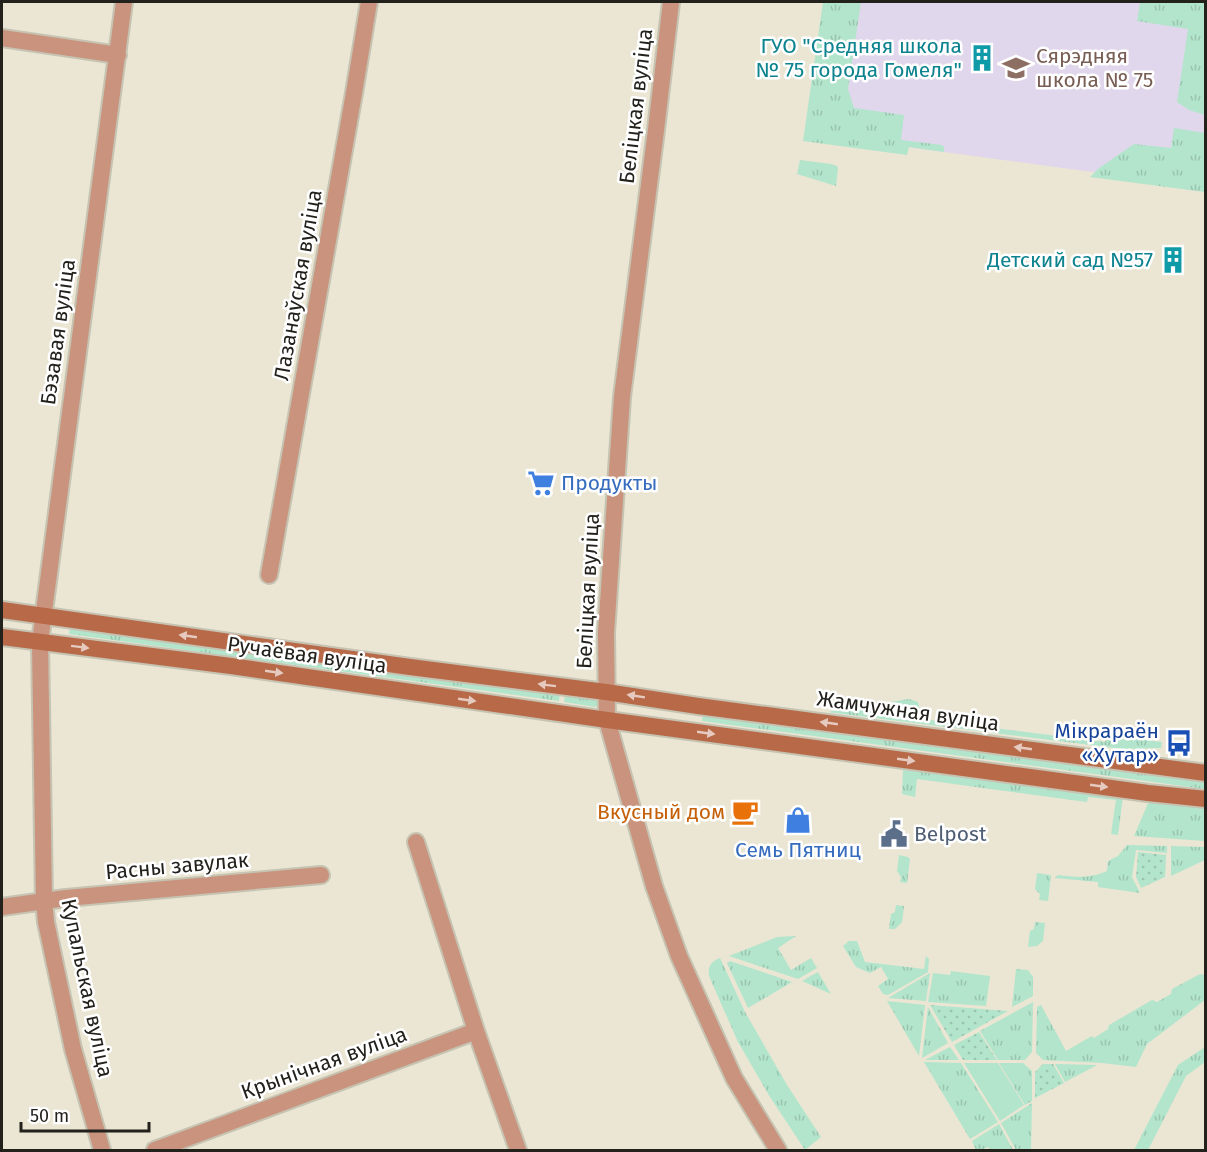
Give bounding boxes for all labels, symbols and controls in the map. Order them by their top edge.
street label: Беліцкая вуліца [614,27,658,185]
place label: ГУО "Средняя школа № 75 города Гомеля" [756,33,962,83]
building icon: ГУО "Средняя школа № 75 города Гомеля" [967,43,997,73]
place label: Сярэдняя школа № 75 [1036,43,1153,93]
school or university icon: Сярэдняя школа № 75 [1001,53,1031,83]
street label: Лазанаўская вуліца [268,188,328,382]
building icon: Детский сад №57 [1158,245,1188,275]
place label: Детский сад №57 [986,247,1153,273]
street label: Бэзавая вуліца [35,258,81,406]
supermarket icon: Продукты [526,468,556,498]
place label: Продукты [561,470,658,496]
street label: Беліцкая вуліца [571,512,605,670]
one-way arrow [178,631,197,640]
street label: Ручаёвая вуліца [226,631,388,679]
one-way arrow [71,642,90,651]
one-way arrow [264,668,283,677]
one-way arrow [538,681,557,690]
street label: Жамчужная вуліца [815,685,1001,737]
one-way arrow [627,692,646,701]
one-way arrow [457,695,476,704]
one-way arrow [820,718,839,728]
place label: Мікрараён «Хутар» [1055,718,1159,768]
one-way arrow [697,728,716,737]
bus stop icon: Мікрараён «Хутар» [1164,728,1194,758]
one-way arrow [1013,744,1032,753]
one-way arrow [897,756,916,765]
one-way arrow [1090,782,1109,791]
cafe icon: Вкусный дом [730,797,760,827]
place label: Вкусный дом [597,799,725,825]
shop icon: Семь Пятниц [783,805,813,835]
public building icon: Belpost [879,819,909,849]
place label: Belpost [914,821,987,847]
place label: Семь Пятниц [735,837,861,863]
street label: Расны завулак [104,847,250,885]
street label: Купальская вуліца [55,896,119,1080]
street label: Крынічная вуліца [238,1021,410,1105]
scale bar [21,1095,148,1133]
text: 50 m [30,1105,69,1127]

